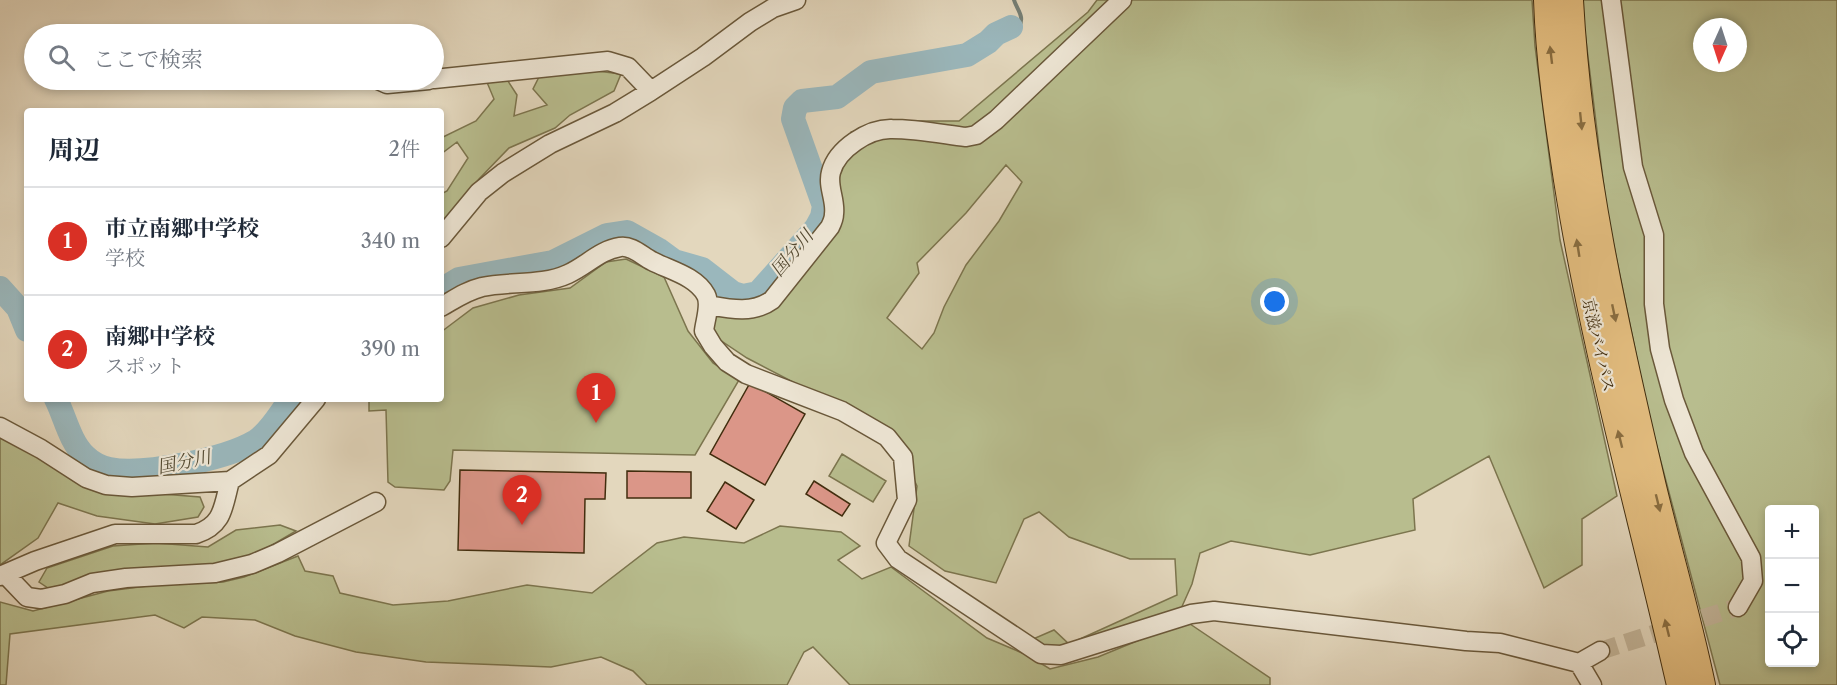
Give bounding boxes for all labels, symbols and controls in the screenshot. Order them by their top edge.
north arrow [1693,18,1747,72]
search box [24,24,444,90]
icon: search [45,41,78,74]
text: ここで検索 [93,46,203,73]
one-way arrow [1546,46,1556,65]
one-way arrow [1576,112,1586,131]
text: 周辺 [48,134,100,166]
text: 2件 [389,137,420,161]
text: 市立南郷中学校 [105,215,259,242]
water label: 国分川 [766,224,819,281]
text: 1 [63,229,72,253]
text: 340 m [361,229,420,253]
one-way arrow [1573,239,1582,258]
text: 学校 [105,246,145,270]
your location [1260,287,1289,316]
street label: 京滋バイパス [1578,296,1620,394]
one-way arrow [1610,304,1619,323]
text: 南郷中学校 [105,323,215,350]
text: 2 [62,337,73,361]
text: 390 m [361,337,420,361]
text: スポット [105,354,185,378]
pin: 1 [576,374,616,423]
one-way arrow [1615,430,1625,448]
water label: 国分川 [155,445,215,478]
pin: 2 [502,476,542,525]
one-way arrow [1653,494,1663,512]
map controls [1765,505,1819,667]
button: + [1765,505,1819,559]
button: − [1765,559,1819,613]
button: locate [1765,613,1819,667]
one-way arrow [1661,619,1671,637]

